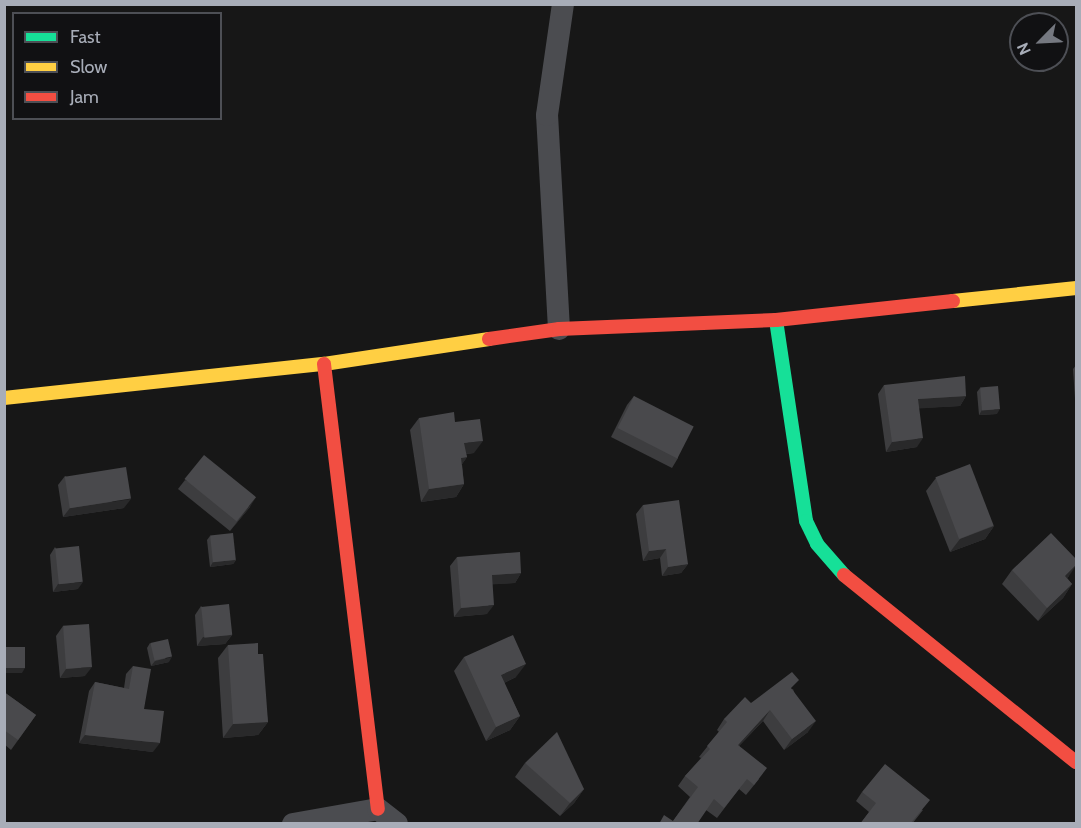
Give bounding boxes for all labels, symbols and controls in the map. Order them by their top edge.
legend [12,12,222,120]
north arrow [1009,12,1069,72]
text: Fast [70,26,101,48]
text: N [1013,40,1035,58]
text: Slow [70,56,107,78]
text: Jam [70,86,99,108]

